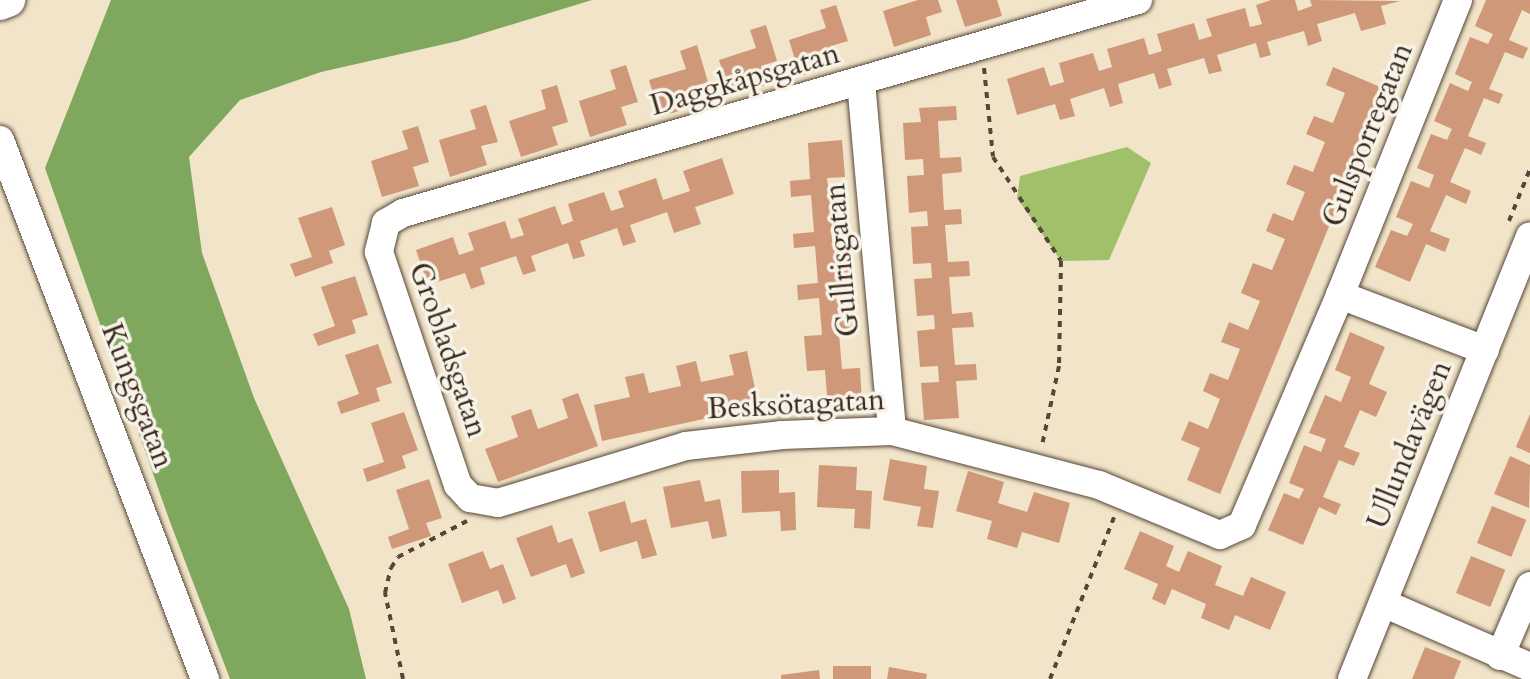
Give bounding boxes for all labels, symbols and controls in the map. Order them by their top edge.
street label: Daggkåpsgatan [646,36,844,124]
street label: Gulsporregatan [1315,38,1421,232]
street label: Gullrisgatan [817,182,867,338]
street label: Grobladsgatan [401,258,495,442]
street label: Kungsgatan [93,319,181,473]
street label: Ullundavägen [1360,356,1460,534]
street label: Besksötagatan [706,382,886,428]

